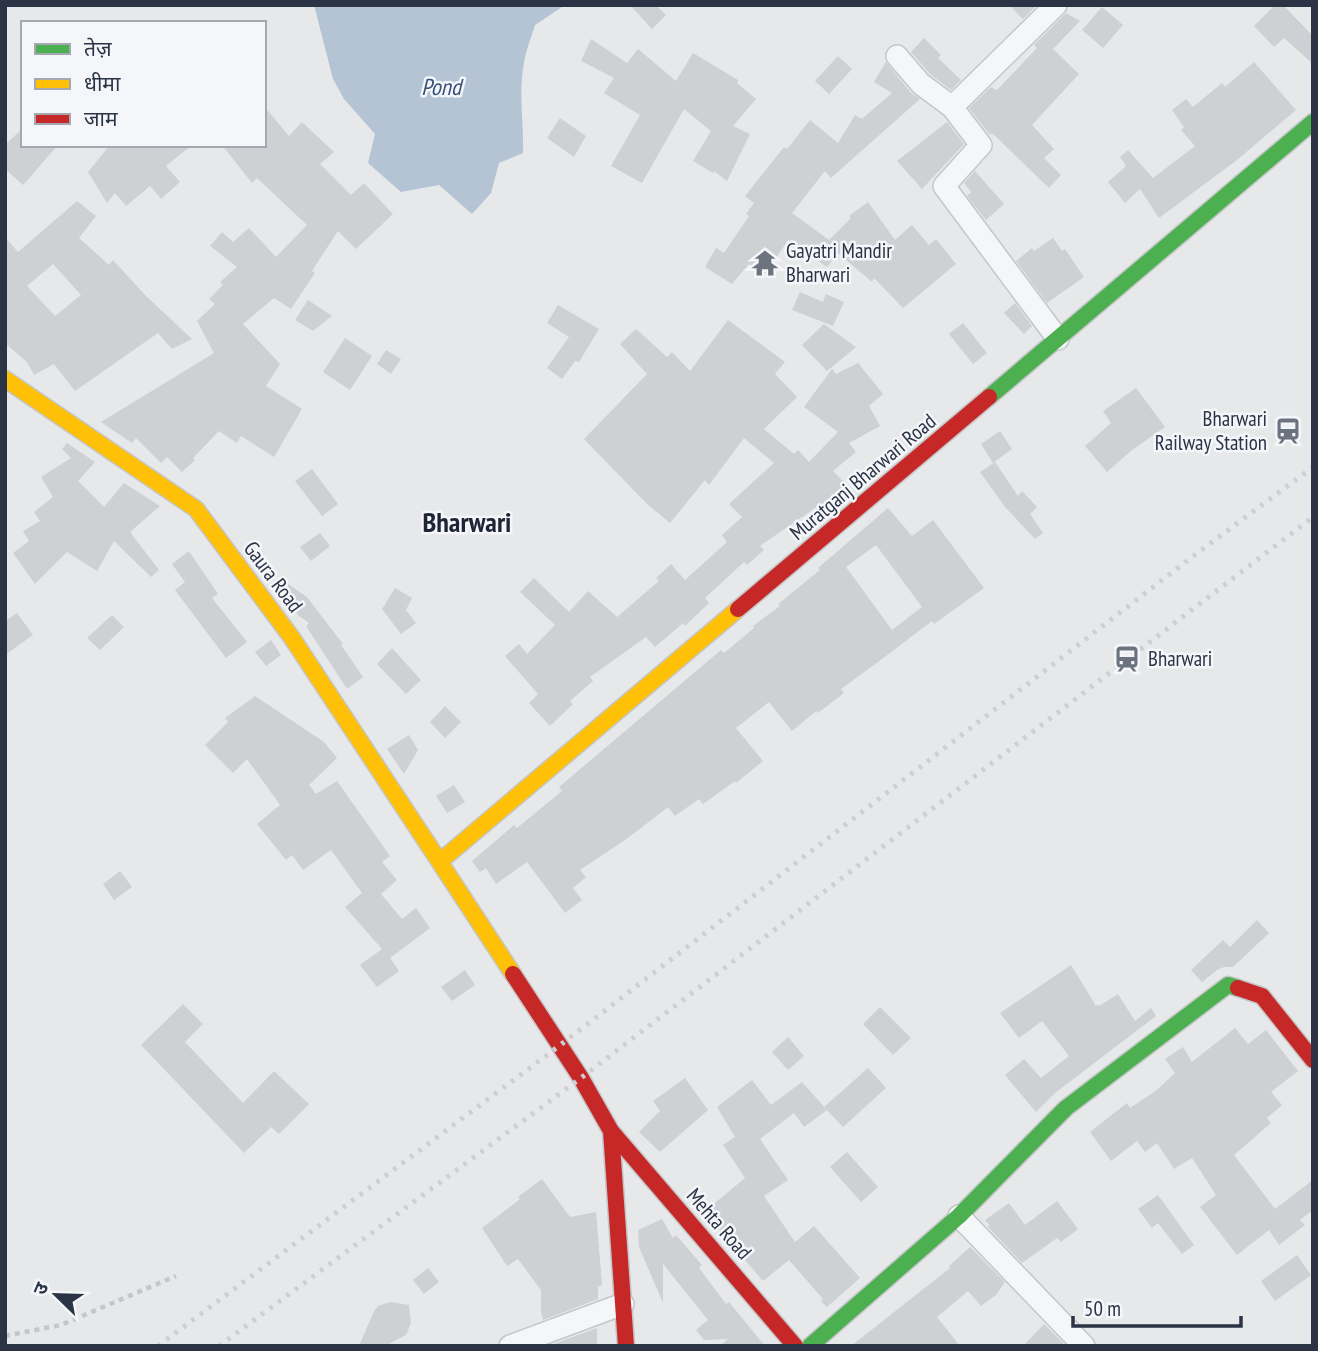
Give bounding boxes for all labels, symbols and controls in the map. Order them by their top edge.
legend [21,21,266,147]
text: तेज़ [84,35,112,62]
text: धीमा [84,70,121,97]
water label: Pond [421,72,464,101]
text: जाम [84,105,118,132]
place label: Gayatri Mandir Bharwari [786,237,892,288]
temple icon: Gayatri Mandir Bharwari [750,248,780,278]
place label: Bharwari Railway Station [1155,405,1267,456]
street label: Muratganj Bharwari Road [784,408,941,546]
station icon: Bharwari Railway Station [1273,416,1303,446]
district label: Bharwari [423,503,511,540]
street label: Gaura Road [238,536,309,618]
station icon: Bharwari [1112,644,1142,674]
place label: Bharwari [1148,645,1212,672]
street label: Mehta Road [681,1182,758,1265]
north arrow [21,1260,91,1330]
text: उ [27,1278,54,1298]
scale bar [1073,1284,1241,1328]
text: 50 m [1084,1295,1121,1322]

